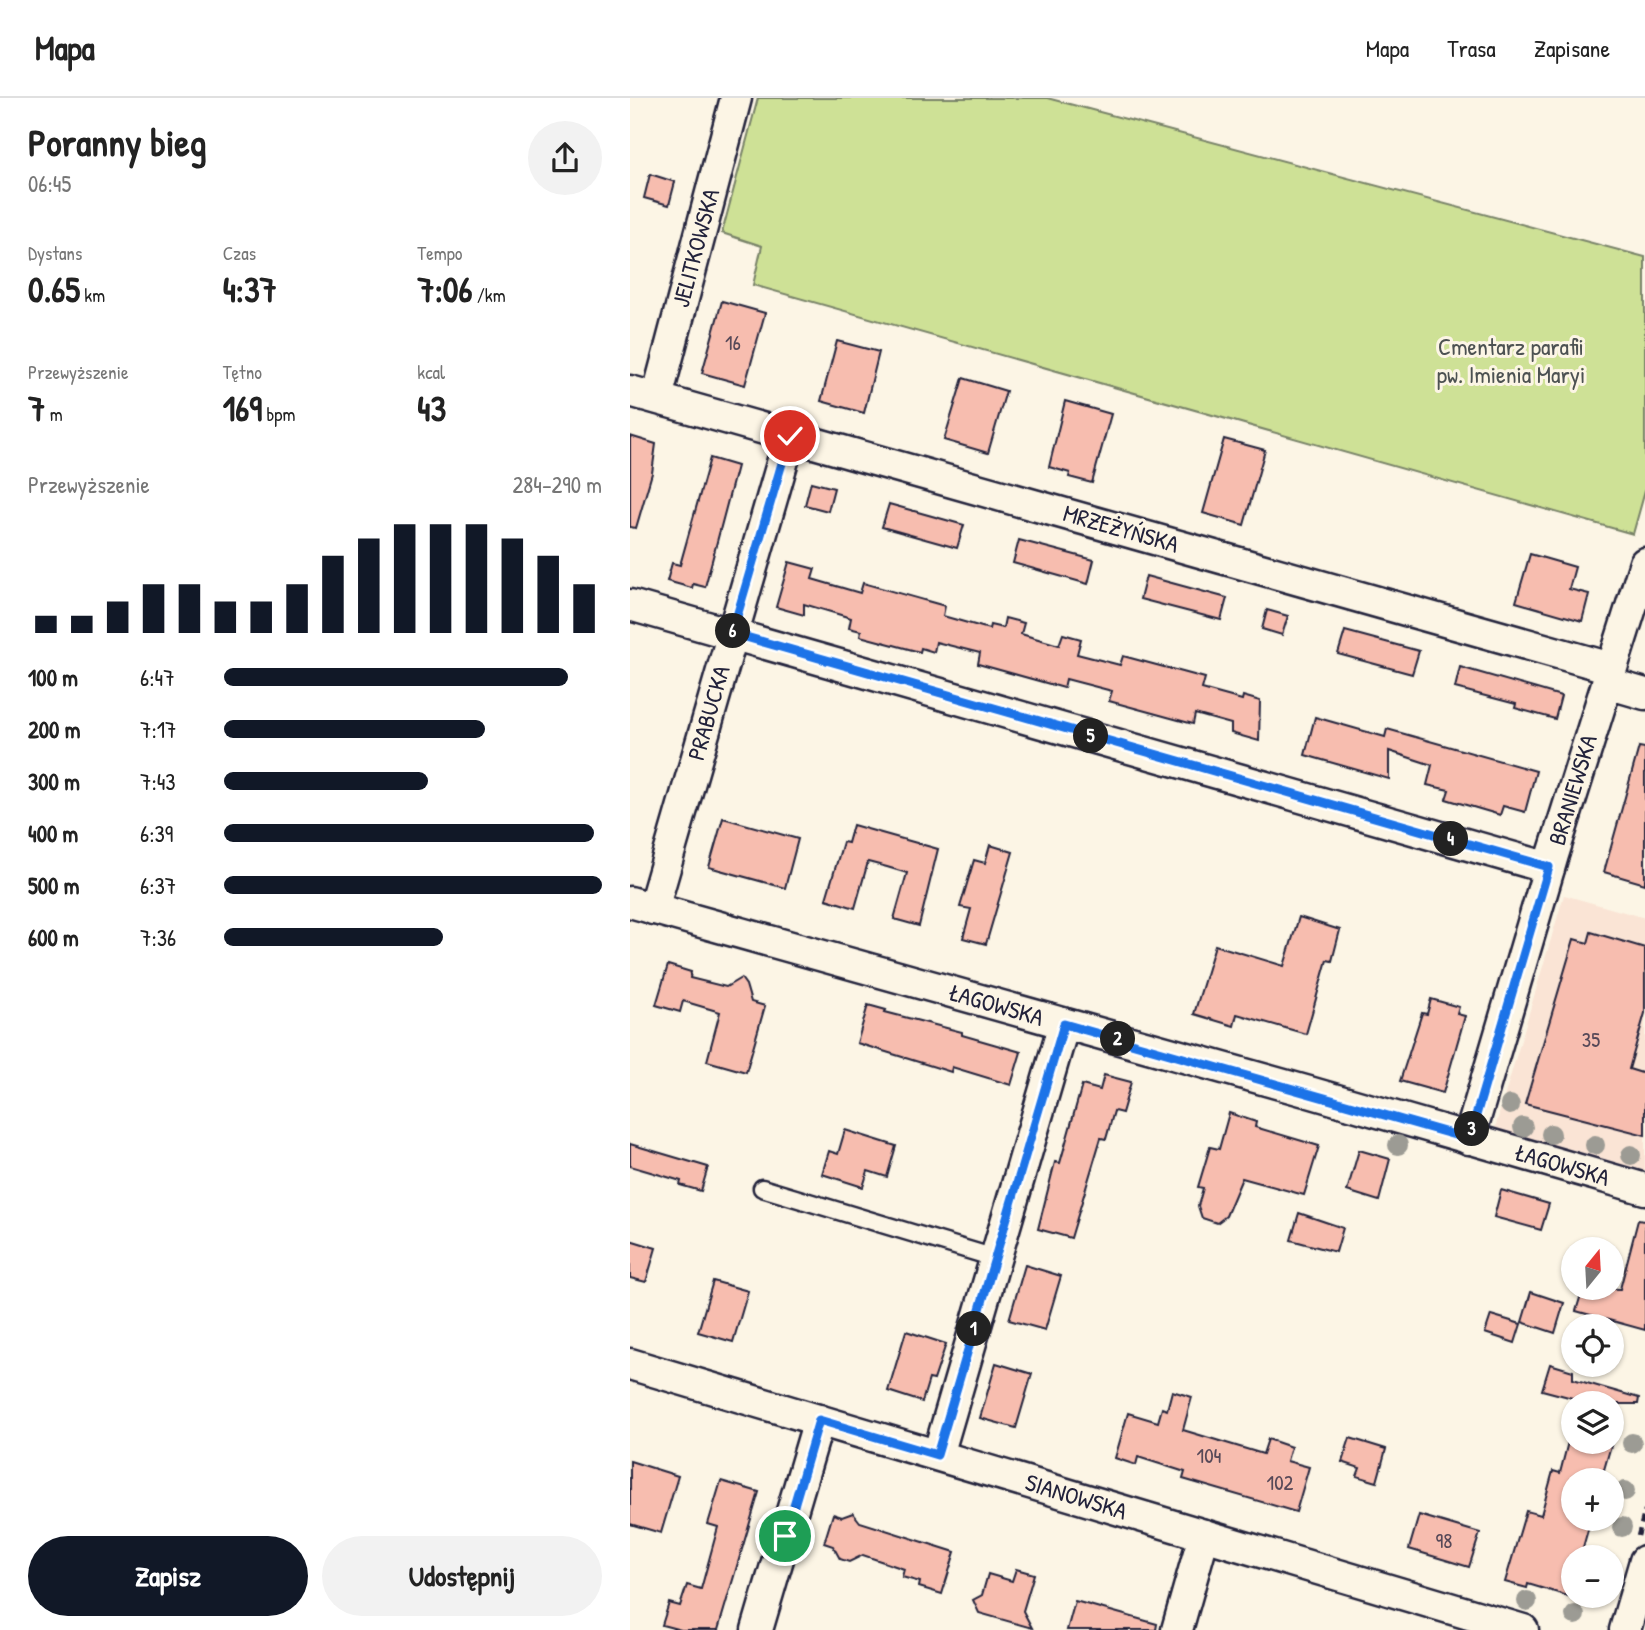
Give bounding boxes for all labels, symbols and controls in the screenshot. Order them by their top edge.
text: Mapa [35,26,95,70]
text: Mapa [1366,32,1409,64]
text: Trasa [1447,32,1496,64]
text: Zapisane [1534,32,1610,64]
text: Poranny bieg [28,116,207,168]
button: share [528,121,602,195]
text: 06:45 [28,168,71,199]
street label: JELITKOWSKA [664,185,726,310]
text: Dystans [28,240,82,266]
text: Czas [223,240,256,266]
text: Tempo [417,240,463,266]
text: 0.65 [28,266,80,313]
text: 4:37 [223,266,277,313]
text: 7:06 [417,266,472,313]
text: km [80,282,105,308]
text: /km [472,282,506,308]
house number: 16 [725,328,741,357]
park label: Cmentarz parafii pw. Imienia Maryi [1437,330,1585,390]
text: Przewyższenie [28,359,129,385]
text: Tętno [223,359,262,385]
text: kcal [417,359,445,385]
text: 7 [28,385,45,432]
text: 169 [223,385,262,432]
text: 43 [417,385,446,432]
text: m [45,401,63,427]
text: bpm [262,401,295,427]
pin [760,406,820,466]
icon: check [771,417,809,455]
text: Przewyższenie [28,469,150,500]
text: 284–290 m [513,469,602,500]
street label: MRZEŻYŃSKA [1060,496,1183,560]
pin: 6 [716,614,750,648]
text: 6 [729,617,736,643]
street label: PRABUCKA [679,661,737,764]
text: 100 m [28,662,78,693]
text: 6:47 [140,662,175,693]
text: 200 m [28,714,80,745]
text: 7:17 [140,714,176,745]
pin: 5 [1074,718,1108,754]
text: 5 [1086,722,1095,748]
street label: BRANIEWSKA [1540,730,1604,849]
text: 300 m [28,766,80,797]
text: 7:43 [140,766,176,797]
text: 400 m [28,818,78,849]
text: 6:39 [140,818,173,849]
pin: 4 [1434,822,1468,856]
text: 4 [1447,825,1454,851]
text: 500 m [28,870,79,901]
text: 6:37 [140,870,176,901]
text: 600 m [28,922,79,953]
text: 7:36 [140,922,176,953]
street label: ŁAGOWSKA [945,975,1048,1033]
pin: 2 [1100,1021,1135,1056]
text: 2 [1113,1025,1122,1051]
house number: 35 [1582,1025,1600,1054]
pin: 3 [1454,1112,1490,1146]
text: 3 [1467,1115,1476,1141]
street label: ŁAGOWSKA [1511,1135,1614,1193]
north arrow [1561,1237,1624,1300]
map controls [1561,1237,1624,1608]
pin: 1 [956,1312,992,1346]
button: locate [1561,1314,1624,1377]
text: 1 [970,1315,977,1341]
button: layers [1561,1391,1624,1454]
house number: 104 [1197,1441,1222,1470]
street label: SIANOWSKA [1022,1465,1131,1527]
house number: 102 [1267,1468,1294,1497]
button: + [1561,1468,1624,1531]
pin [755,1506,815,1566]
icon: arrive [766,1517,804,1555]
house number: 98 [1436,1526,1452,1555]
button: Zapisz [28,1536,308,1616]
button: Udostępnij [322,1536,602,1616]
button: − [1561,1545,1624,1608]

